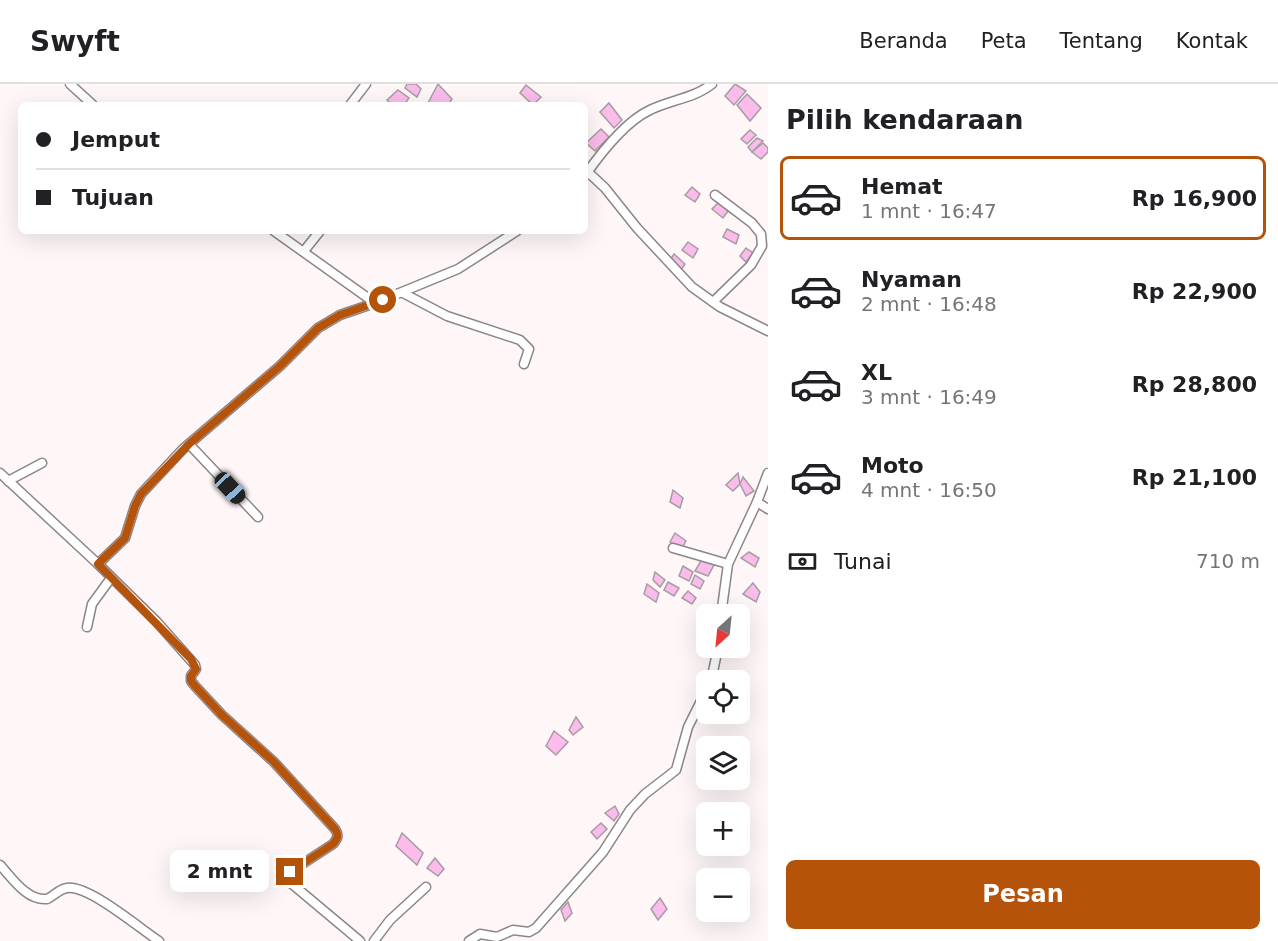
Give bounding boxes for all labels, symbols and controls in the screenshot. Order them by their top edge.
text: Swyft [30,25,120,58]
text: Beranda [859,29,948,53]
text: Peta [981,29,1027,53]
text: Tentang [1060,29,1143,53]
text: Kontak [1176,29,1248,53]
text: Pilih kendaraan [786,104,1023,135]
text: Jemput [72,127,160,152]
icon: car [789,171,843,225]
text: Hemat [861,174,943,199]
text: Tujuan [72,185,154,210]
text: Rp 16,900 [1132,186,1257,211]
text: 1 mnt · 16:47 [861,199,997,223]
icon: car [789,264,843,318]
text: Nyaman [861,267,962,292]
text: Rp 22,900 [1132,279,1257,304]
route start [369,286,396,313]
text: 2 mnt · 16:48 [861,292,997,316]
icon: car [789,357,843,411]
text: XL [861,360,892,385]
text: Rp 28,800 [1132,372,1257,397]
text: 3 mnt · 16:49 [861,385,997,409]
icon: car [789,450,843,504]
text: Moto [861,453,924,478]
text: Rp 21,100 [1132,465,1257,490]
car [211,469,249,507]
text: 4 mnt · 16:50 [861,478,997,502]
icon: cash [786,545,819,578]
text: Tunai [834,549,892,574]
text: 710 m [1196,549,1260,573]
north arrow [696,604,750,658]
map controls [696,604,750,922]
button: locate [696,670,750,724]
button: layers [696,736,750,790]
button: + [696,802,750,856]
callout: 2 mnt [170,851,269,893]
route end [276,858,303,885]
text: 2 mnt [187,859,252,883]
button: Pesan [786,860,1260,929]
button: − [696,868,750,922]

